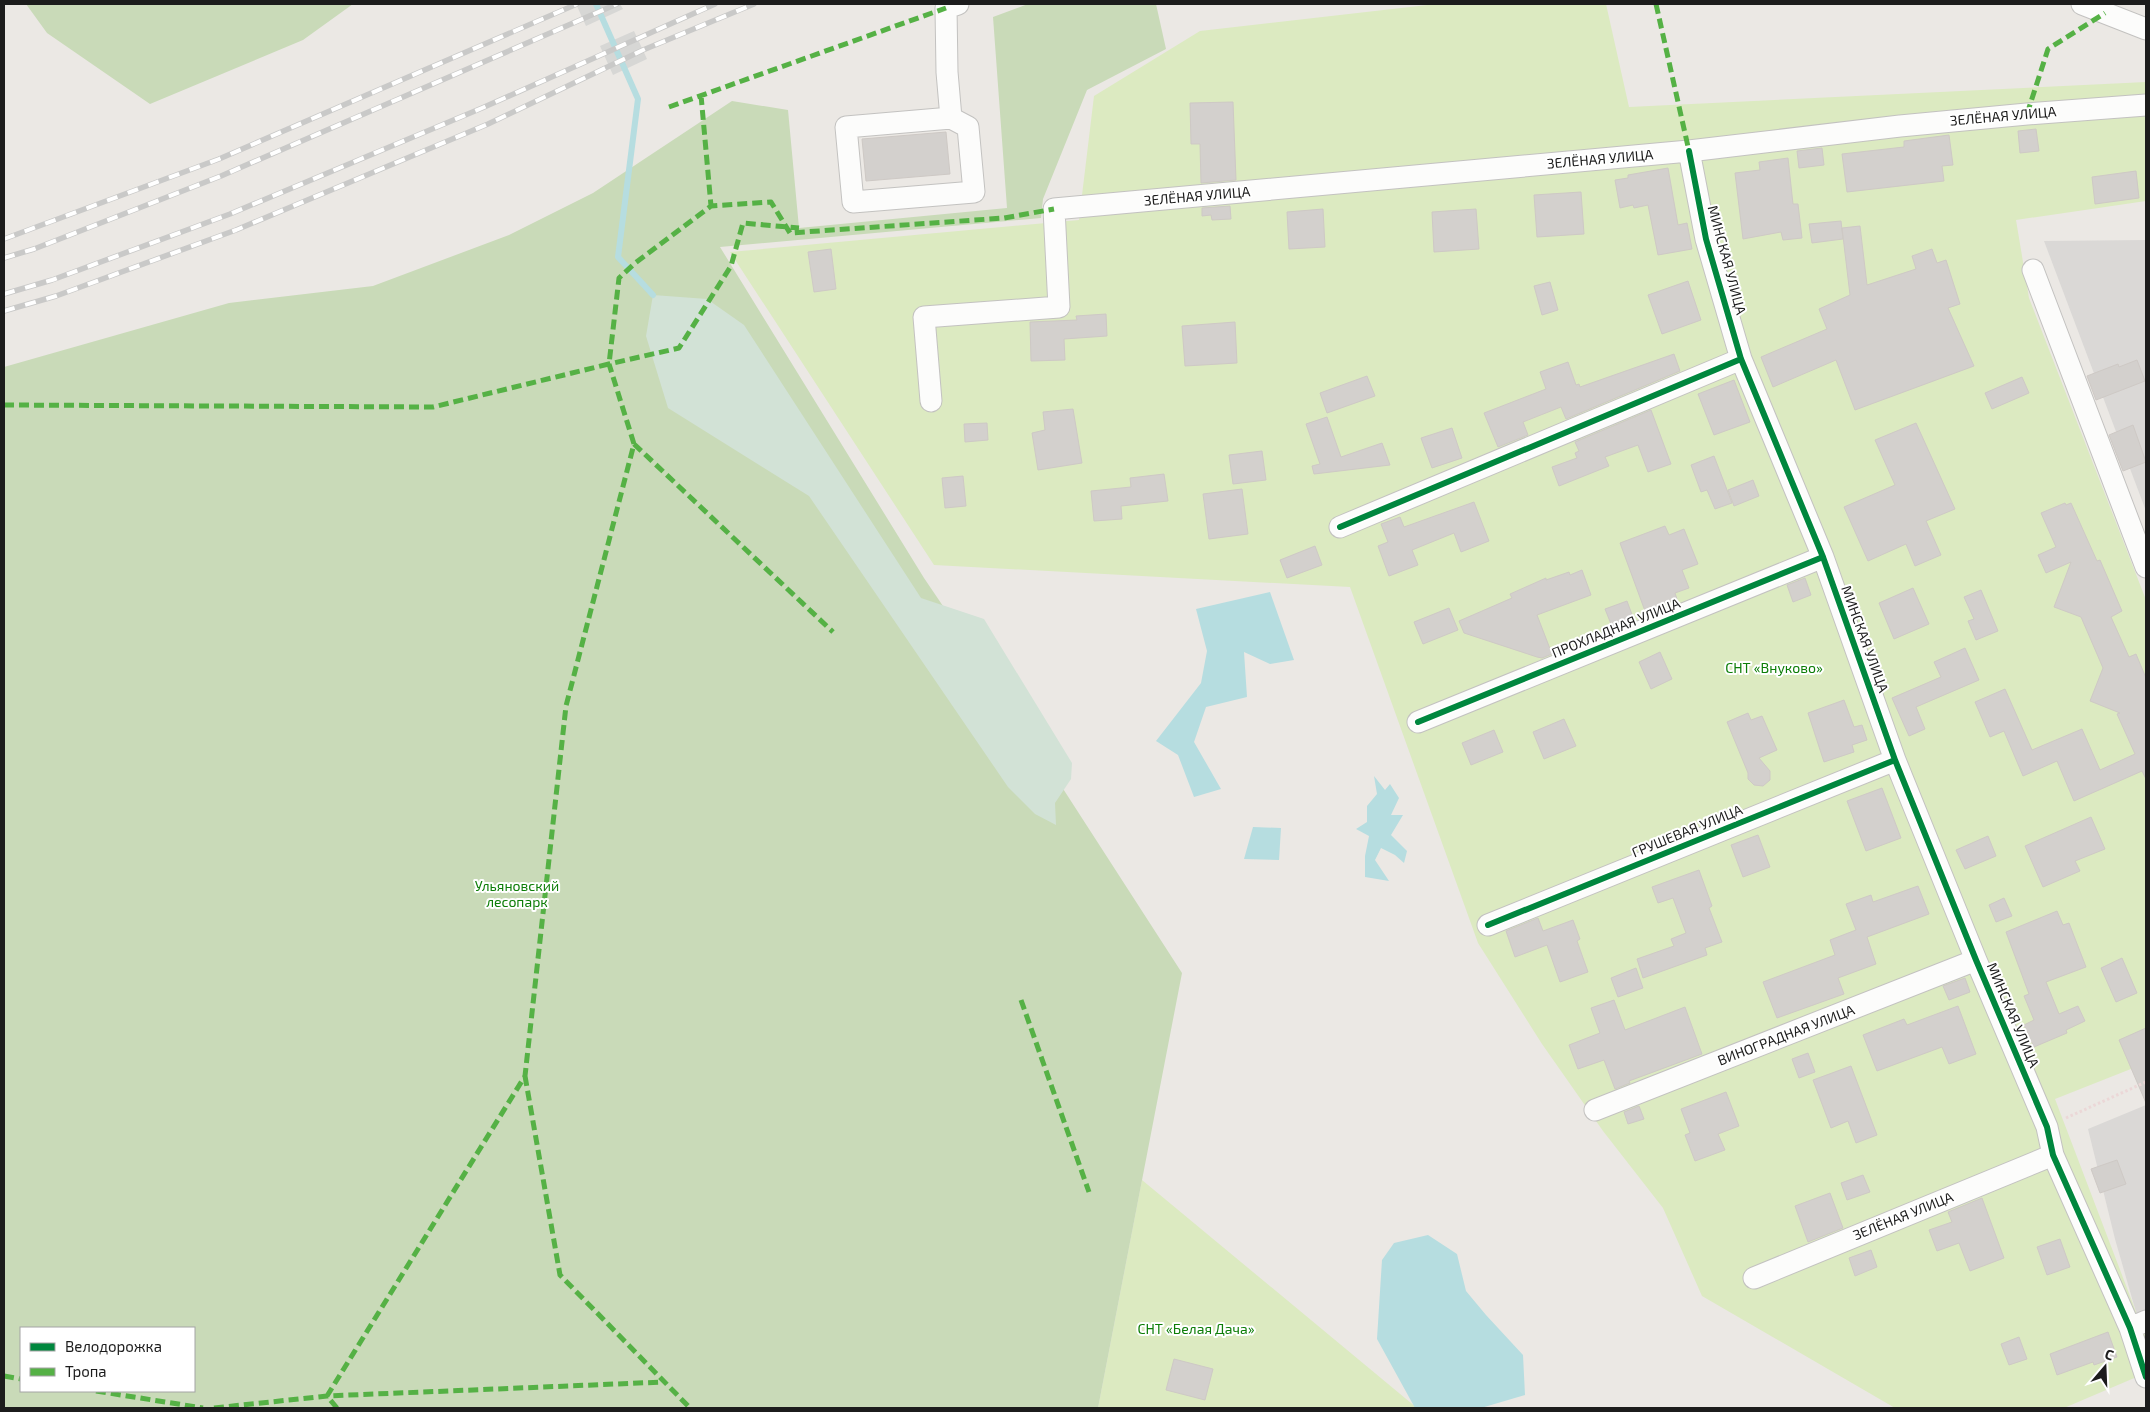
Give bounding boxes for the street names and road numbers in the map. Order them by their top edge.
street label: ЗЕЛЁНАЯ УЛИЦА [1949,102,2057,129]
street label: ЗЕЛЁНАЯ УЛИЦА [1546,145,1654,172]
street label: ЗЕЛЁНАЯ УЛИЦА [1143,182,1251,209]
street label: МИНСКАЯ УЛИЦА [1705,203,1750,317]
street label: МИНСКАЯ УЛИЦА [1838,583,1893,695]
street label: ПРОХЛАДНАЯ УЛИЦА [1549,594,1683,661]
street label: ГРУШЕВАЯ УЛИЦА [1629,800,1745,860]
street label: МИНСКАЯ УЛИЦА [1984,960,2043,1070]
street label: ВИНОГРАДНАЯ УЛИЦА [1715,1000,1857,1068]
street label: ЗЕЛЁНАЯ УЛИЦА [1850,1188,1956,1243]

